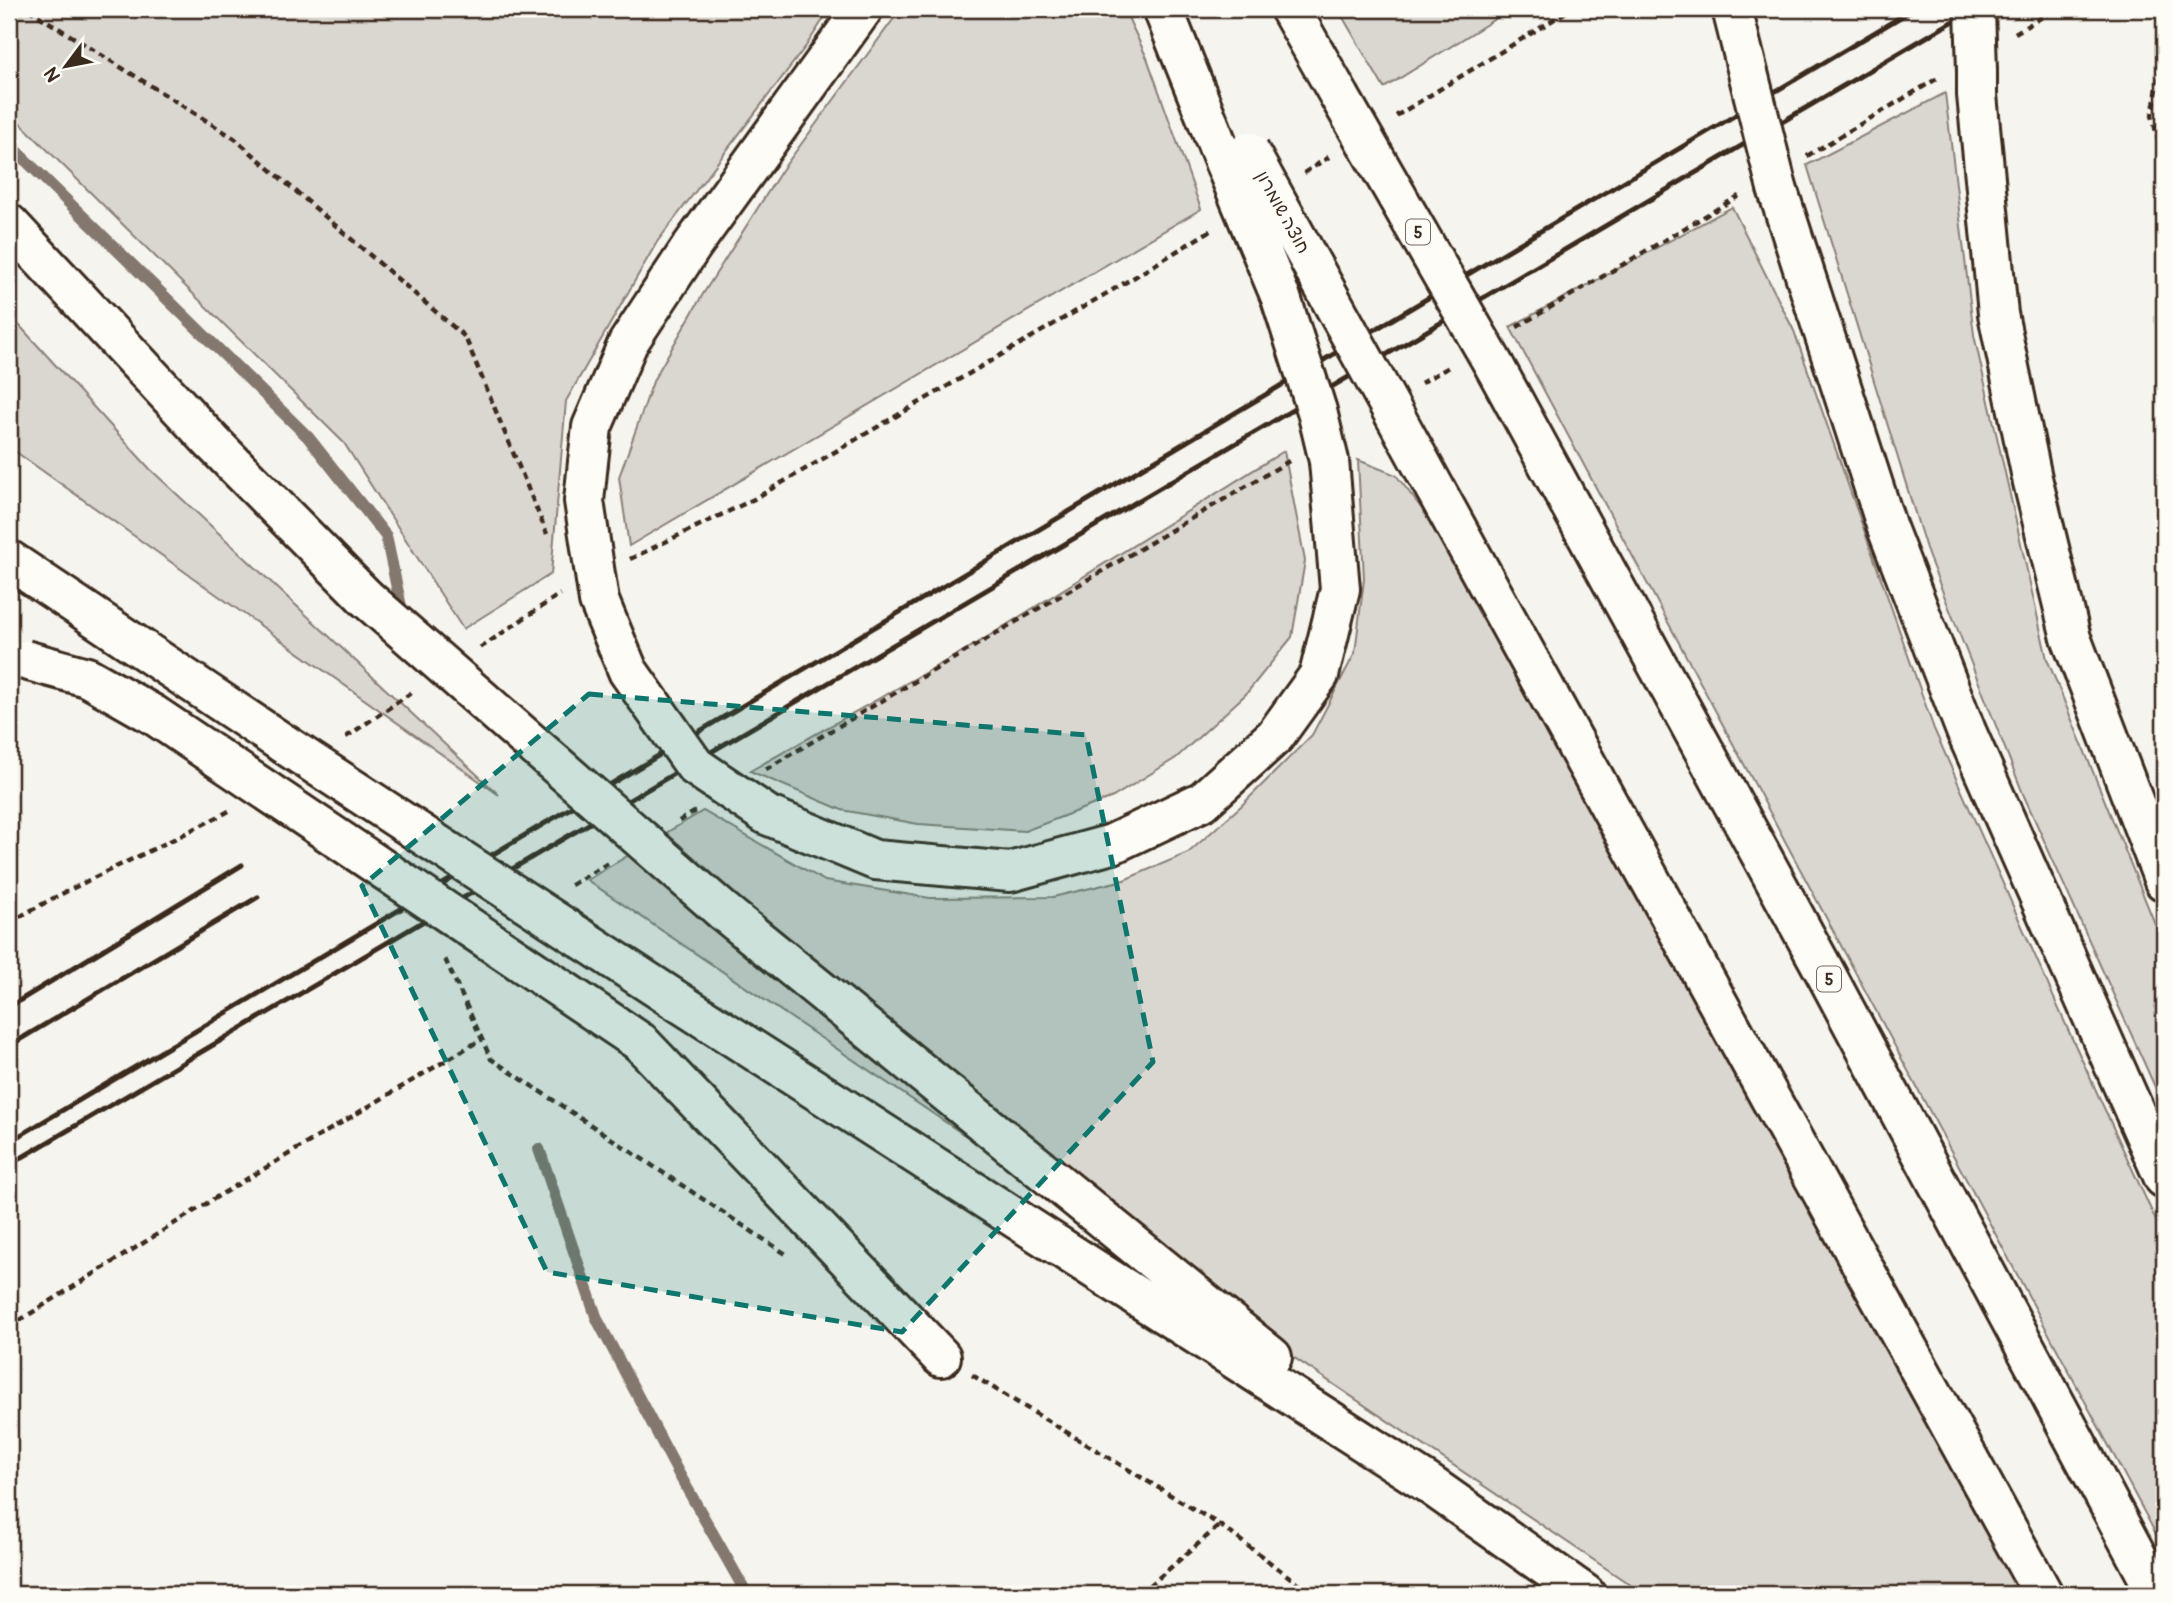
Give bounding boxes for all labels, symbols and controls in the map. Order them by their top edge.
north arrow [32,32,102,102]
text: N [39,63,66,86]
street label: חוצה שומרון [1250,167,1315,258]
road number: 5 [1406,220,1430,244]
road number: 5 [1817,967,1841,992]

